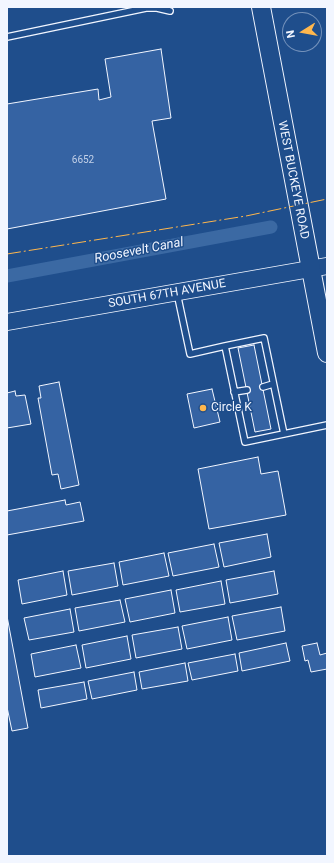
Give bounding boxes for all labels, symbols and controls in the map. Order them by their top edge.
north arrow [282,12,322,52]
text: N [284,29,298,39]
street label: WEST BUCKEYE ROAD [274,120,312,240]
house number: 6652 [72,154,94,166]
water label: Roosevelt Canal [93,235,185,267]
street label: SOUTH 67TH AVENUE [107,277,227,311]
place label: Circle K [211,401,252,415]
marker: Circle K [198,403,208,413]

